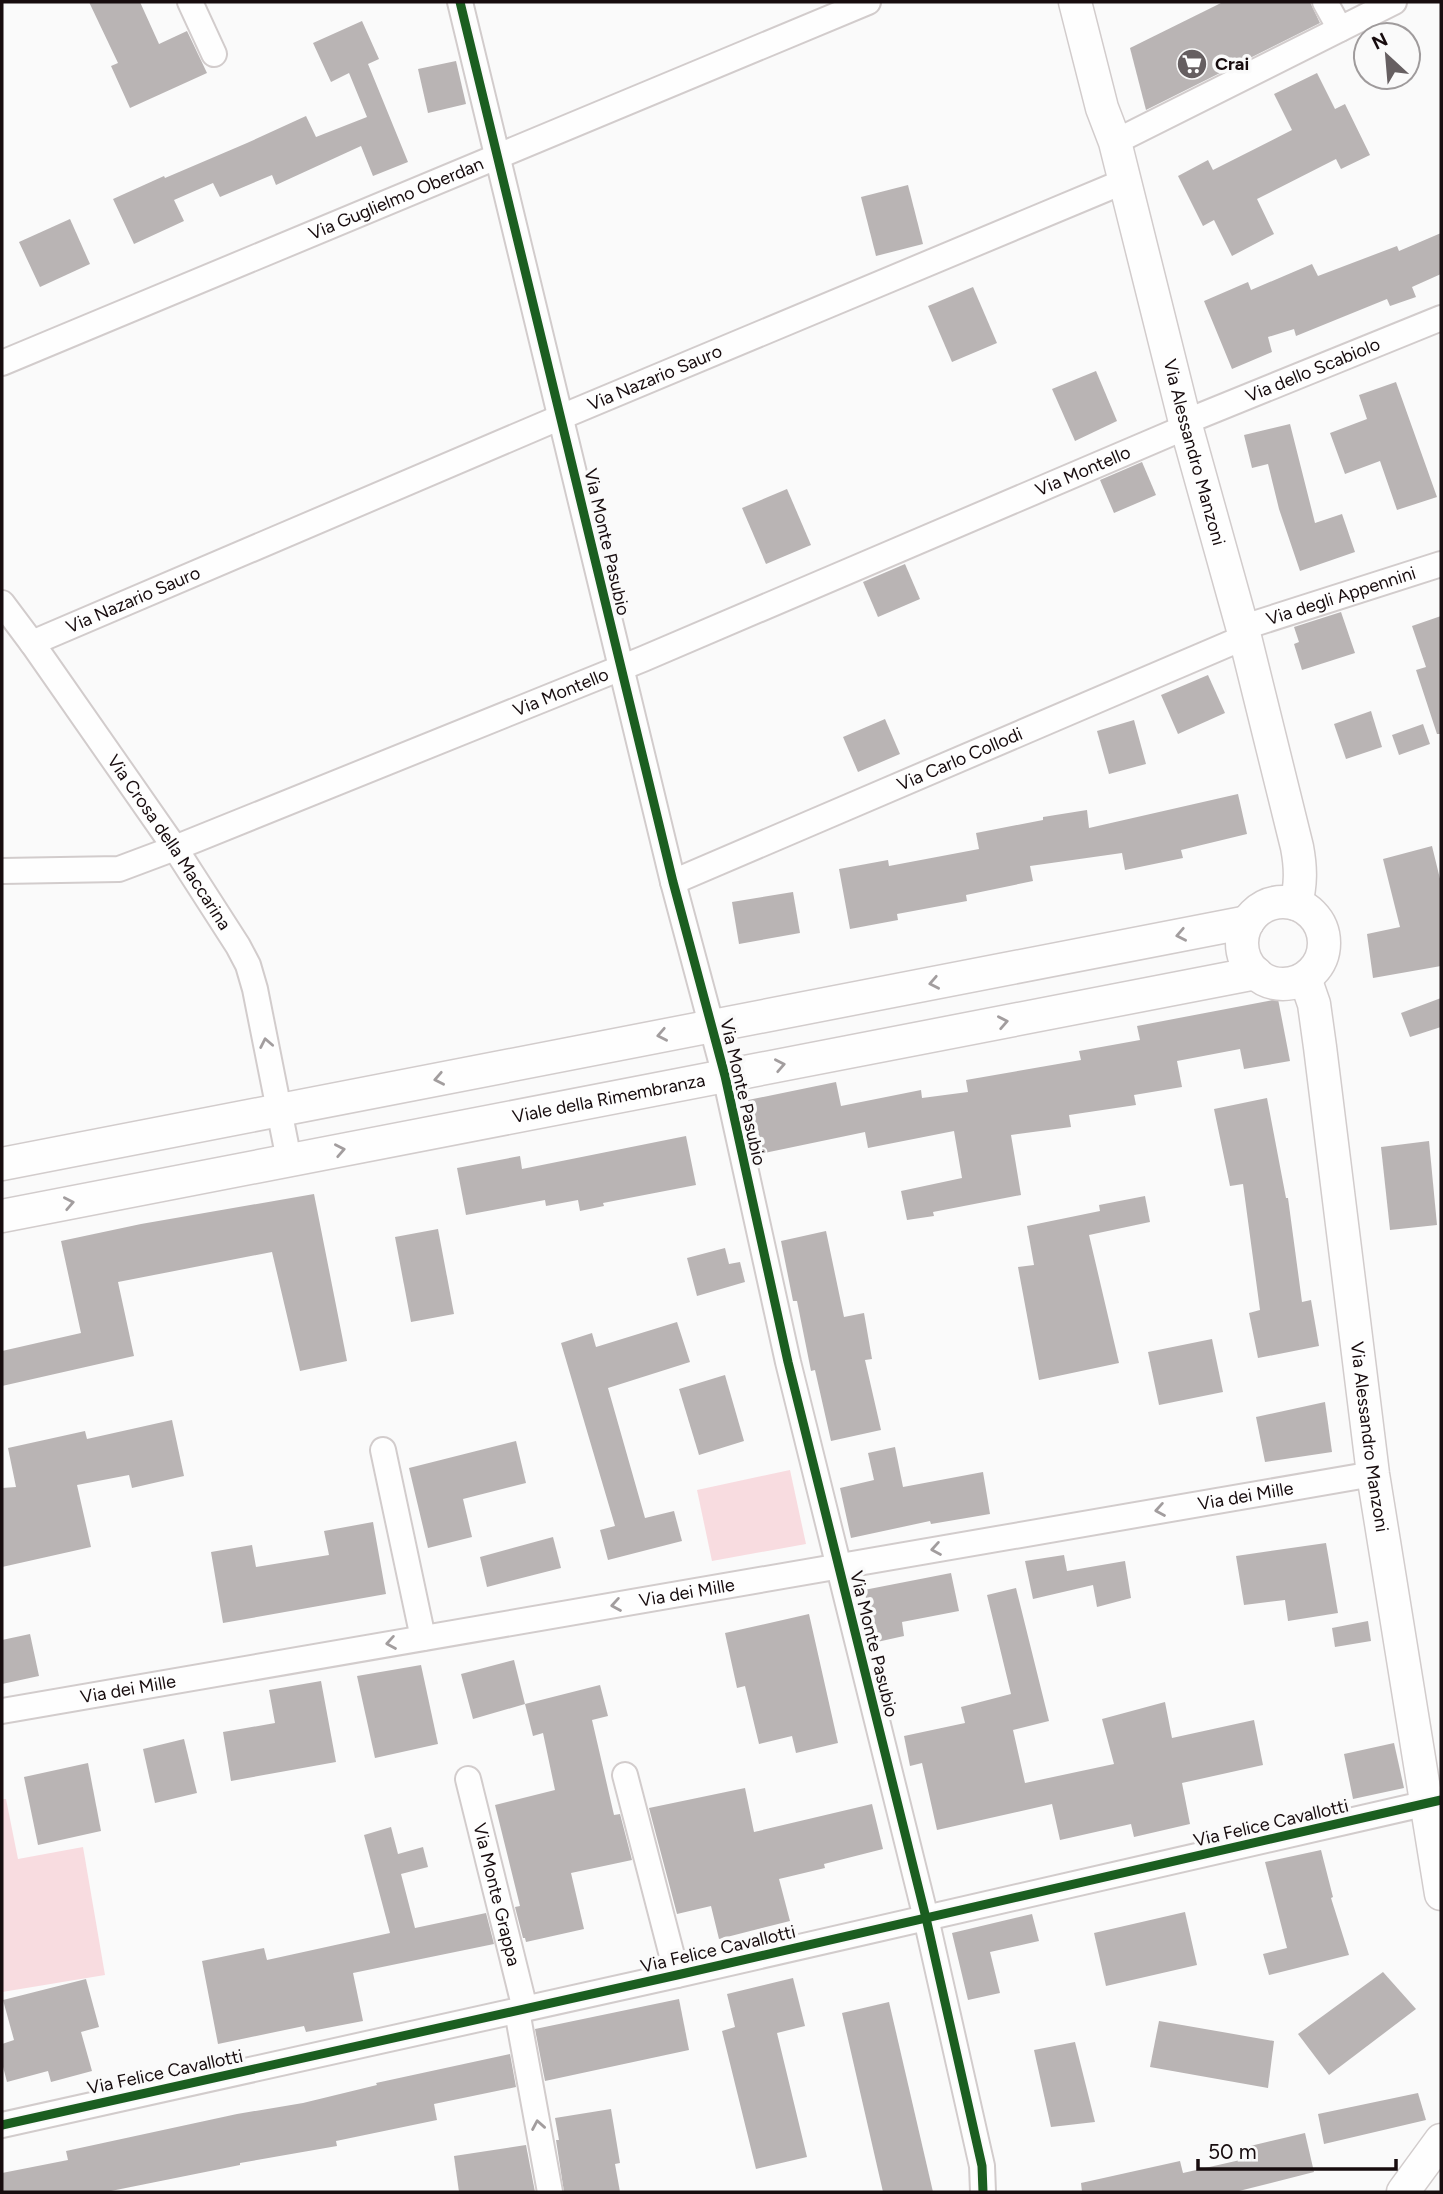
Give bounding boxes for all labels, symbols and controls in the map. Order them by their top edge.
north arrow [1352,21,1422,91]
text: N [1368,28,1391,55]
supermarket icon: Crai [1175,47,1209,81]
place label: Crai [1215,53,1249,75]
street label: Via Guglielmo Oberdan [306,153,487,245]
street label: Via dello Scabiolo [1242,333,1383,407]
street label: Via Nazario Sauro [584,340,725,416]
street label: Via Alessandro Manzoni [1159,357,1230,548]
street label: Via Montello [1032,441,1134,501]
street label: Via Monte Pasubio [579,466,635,618]
street label: Via Nazario Sauro [63,561,203,638]
street label: Via degli Appennini [1264,562,1419,630]
street label: Via Montello [510,663,612,721]
street label: Via Carlo Collodi [894,723,1026,796]
street label: Via Crosa della Maccarina [102,751,236,934]
one-way arrow [1175,927,1187,942]
one-way arrow [928,975,940,990]
one-way arrow [997,1015,1009,1030]
street label: Via Monte Pasubio [715,1016,771,1168]
one-way arrow [656,1027,668,1042]
one-way arrow [259,1037,274,1049]
one-way arrow [774,1058,786,1073]
street label: Viale della Rimembranza [510,1069,707,1128]
one-way arrow [433,1071,445,1086]
one-way arrow [334,1143,346,1158]
one-way arrow [63,1196,75,1211]
street label: Via Alessandro Manzoni [1346,1341,1393,1534]
street label: Via dei Mille [1196,1477,1295,1515]
one-way arrow [1155,1502,1166,1517]
one-way arrow [930,1541,942,1556]
street label: Via Monte Pasubio [845,1569,903,1719]
street label: Via dei Mille [637,1574,736,1612]
one-way arrow [610,1597,622,1612]
one-way arrow [385,1635,397,1650]
street label: Via dei Mille [79,1670,178,1708]
street label: Via Felice Cavallotti [1191,1794,1351,1852]
street label: Via Monte Grappa [468,1821,525,1968]
street label: Via Felice Cavallotti [638,1920,798,1978]
street label: Via Felice Cavallotti [85,2045,245,2099]
one-way arrow [531,2119,546,2131]
scale bar [1198,2128,1396,2172]
text: 50 m [1208,2139,1257,2164]

